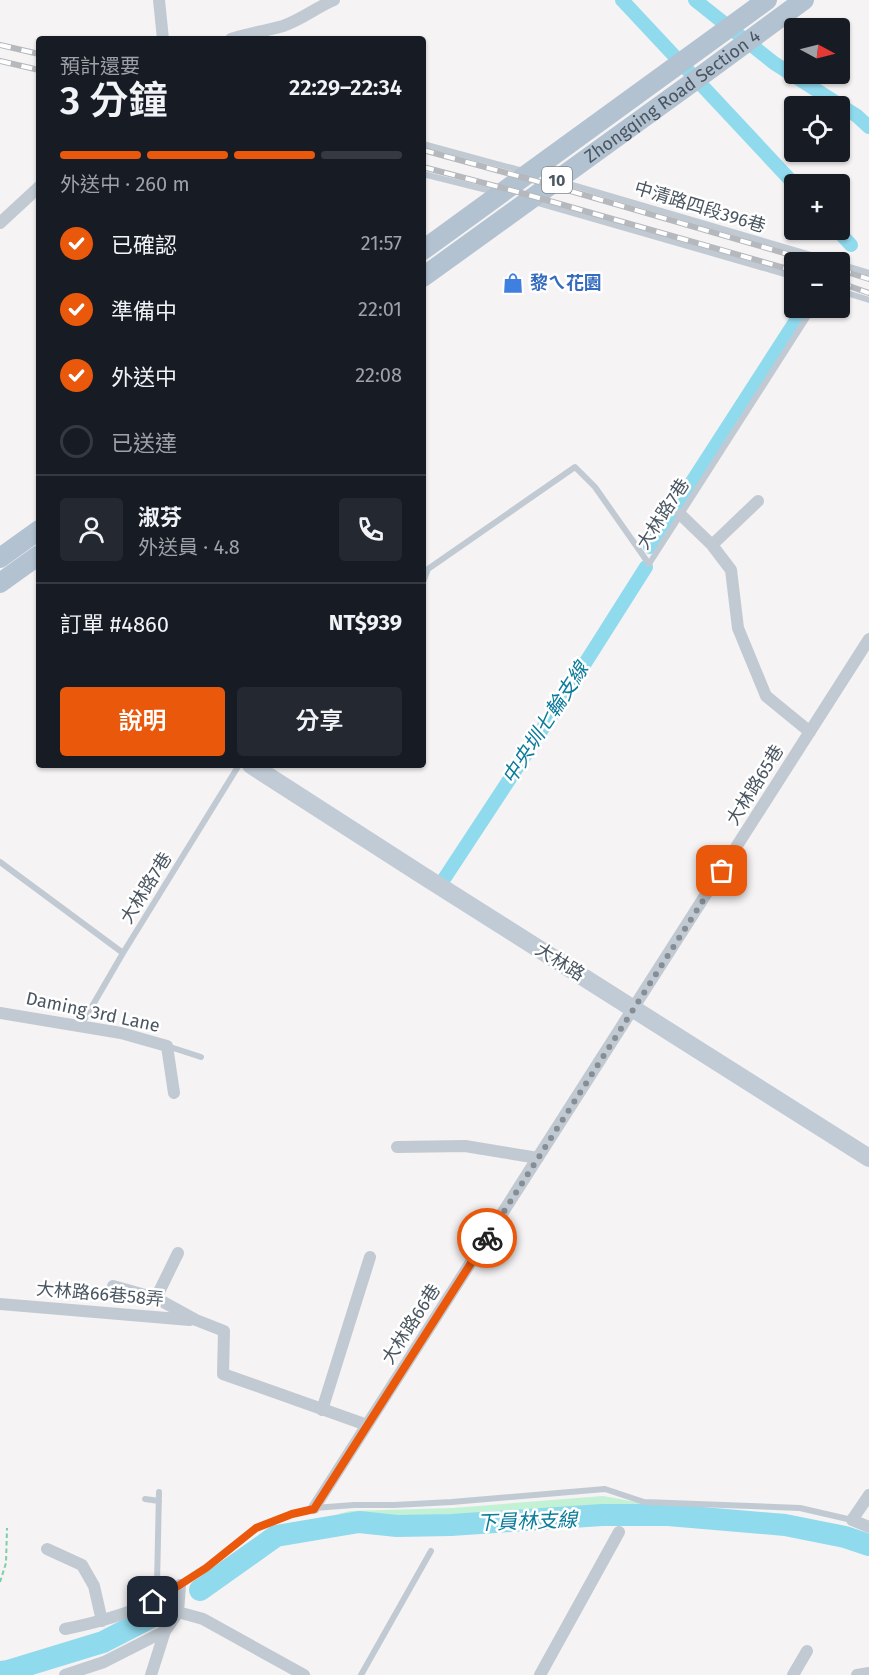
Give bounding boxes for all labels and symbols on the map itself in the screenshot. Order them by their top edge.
north arrow [784,18,850,84]
street label: Zhongqing Road Section 4 [580,25,765,168]
road number: 10 [542,167,572,193]
street label: 中清路四段396巷 [632,177,768,237]
shop icon: 黎ㄟ花園 [501,271,525,295]
place label: 黎ㄟ花園 [530,272,602,294]
street label: 大林路7巷 [632,474,694,554]
water label: 中央圳七輪支線 [497,656,594,788]
street label: 大林路65巷 [722,741,788,829]
pin [696,845,747,896]
street label: 大林路7巷 [115,848,177,928]
street label: 大林路 [531,938,589,986]
street label: Daming 3rd Lane [24,987,162,1037]
courier [457,1208,517,1268]
street label: 大林路66巷58弄 [35,1277,165,1311]
street label: 大林路66巷 [377,1280,445,1368]
water label: 下員林支線 [477,1507,579,1535]
pin [127,1576,178,1627]

